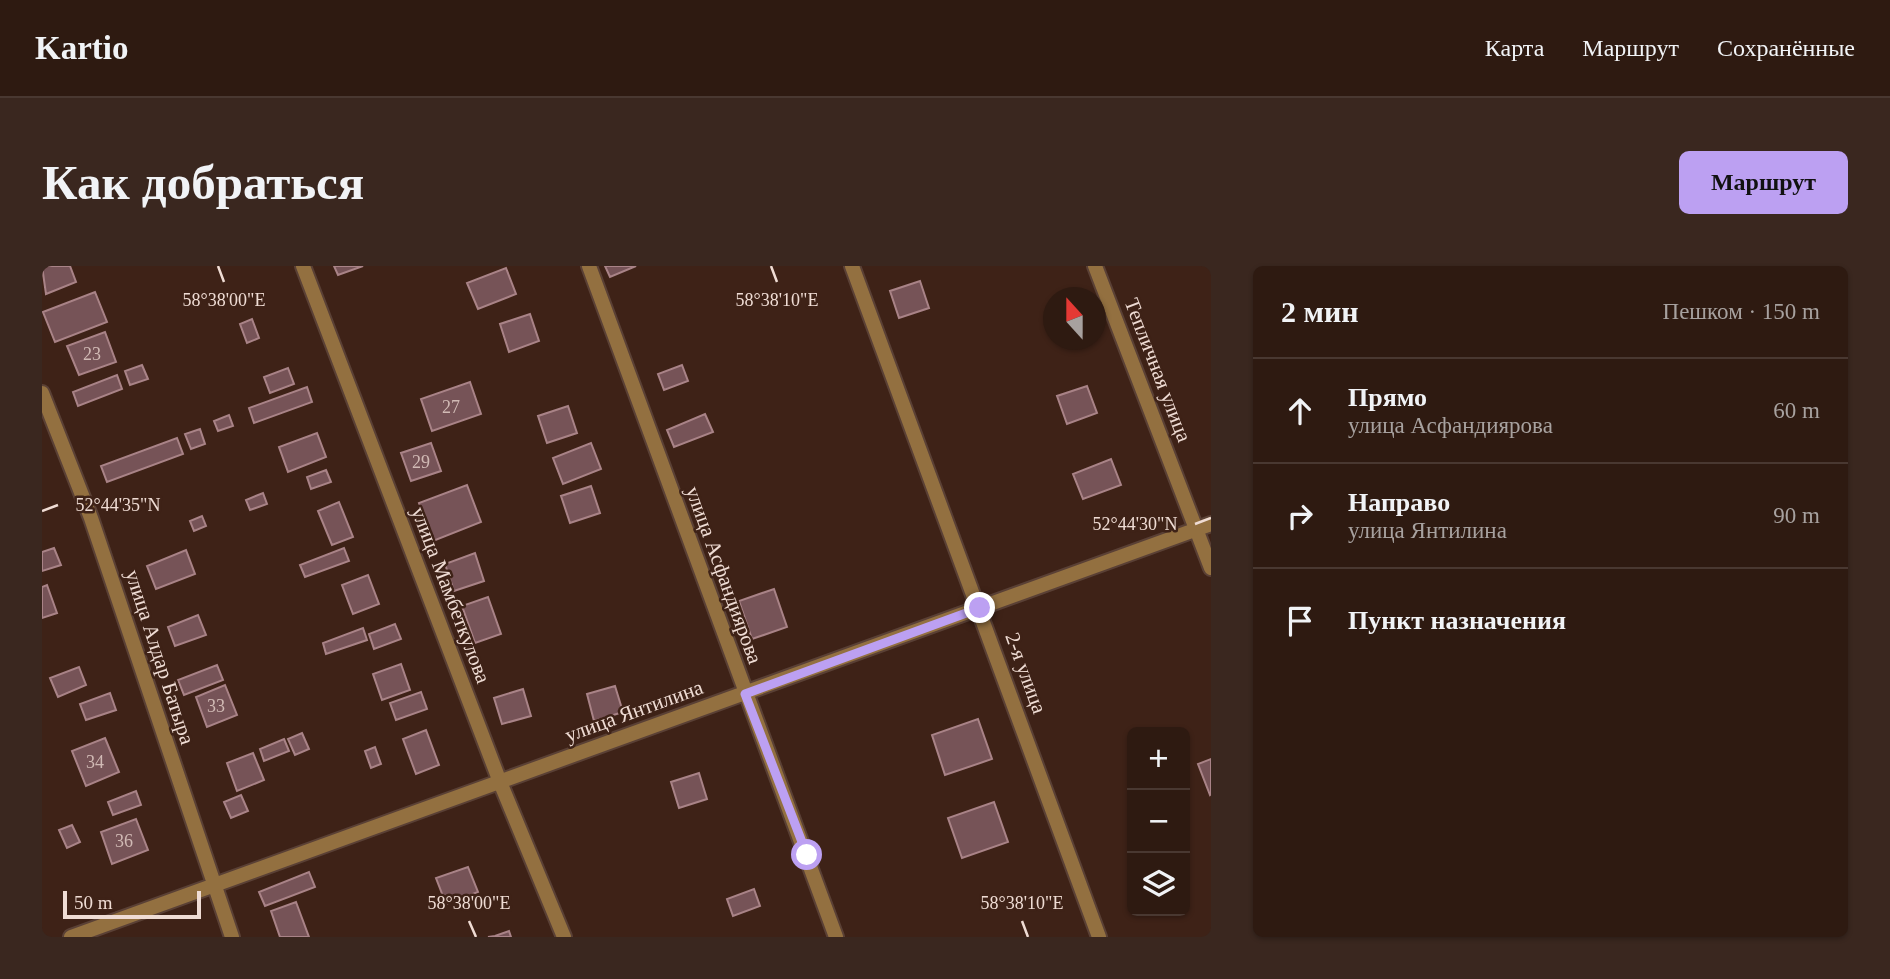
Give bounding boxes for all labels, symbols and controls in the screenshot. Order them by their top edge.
text: Kartio [35,30,128,66]
text: Карта [1485,35,1544,61]
text: Маршрут [1582,35,1679,61]
text: Сохранённые [1717,35,1855,61]
button: Маршрут [1679,151,1848,214]
text: Как добраться [42,155,364,210]
north arrow [1043,287,1106,350]
text: 58°38'00"E [183,290,265,310]
text: 58°38'10"E [736,290,818,310]
street label: Тепличная улица [1120,295,1197,446]
text: 2 мин [1281,295,1359,328]
text: Пешком · 150 m [1663,299,1820,324]
house number: 23 [83,344,101,364]
text: Прямо [1348,383,1427,412]
icon: ahead [1281,392,1319,430]
house number: 27 [442,397,460,417]
text: 60 m [1773,398,1820,423]
text: улица Асфандиярова [1348,413,1553,438]
house number: 29 [412,452,430,472]
street label: улица Асфандиярова [681,483,767,668]
text: Направо [1348,488,1450,517]
text: 52°44'35"N [76,495,160,515]
icon: right [1281,497,1319,535]
text: 90 m [1773,503,1820,528]
street label: улица Мамбеткулова [406,504,496,687]
text: 52°44'30"N [1093,514,1177,534]
text: улица Янтилина [1348,518,1507,543]
street label: улица Алдар Батыра [120,567,200,748]
route end [964,592,995,623]
icon: arrive [1281,602,1319,640]
text: Пункт назначения [1348,606,1566,635]
street label: 2-я улица [1000,629,1052,717]
street label: улица Янтилина [562,675,707,747]
house number: 33 [207,696,225,716]
map controls [1127,727,1190,916]
button: + [1127,727,1190,790]
house number: 34 [86,752,104,772]
button: − [1127,790,1190,853]
house number: 36 [115,831,133,851]
route start [791,839,822,870]
button: layers [1127,853,1190,916]
scale bar [63,888,201,920]
text: 50 m [74,892,113,913]
text: 58°38'00"E [428,893,510,913]
text: 58°38'10"E [981,893,1063,913]

